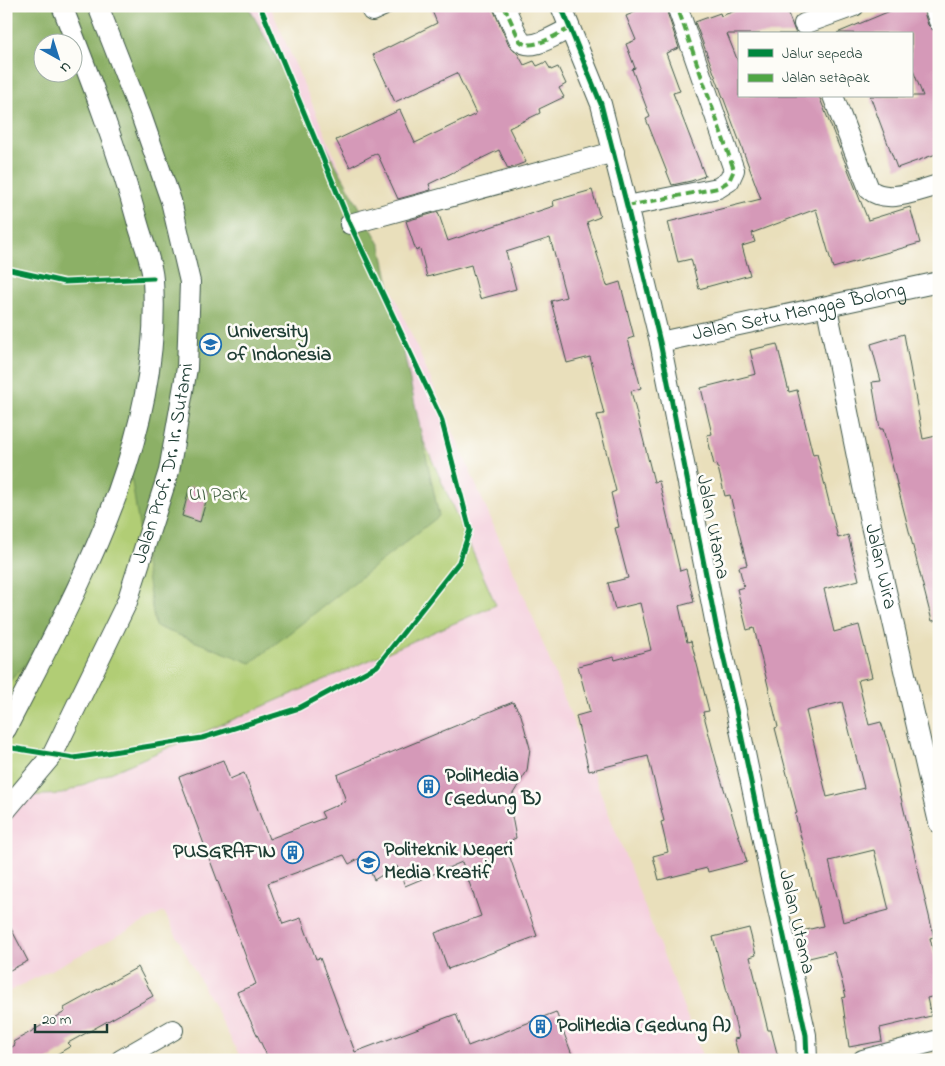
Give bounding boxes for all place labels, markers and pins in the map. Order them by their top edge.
place label: University of Indonesia [227,318,331,370]
school or university icon: University of Indonesia [199,332,223,356]
place label: PoliMedia (Gedung B) [445,762,541,815]
building icon: PoliMedia (Gedung B) [417,775,441,799]
place label: Politeknik Negeri Media Kreatif [384,836,513,888]
place label: PUSGRAFIN [173,838,276,867]
building icon: PUSGRAFIN [280,840,304,864]
school or university icon: Politeknik Negeri Media Kreatif [356,850,380,874]
place label: PoliMedia (Gedung A) [557,1012,731,1042]
building icon: PoliMedia (Gedung A) [529,1014,553,1038]

